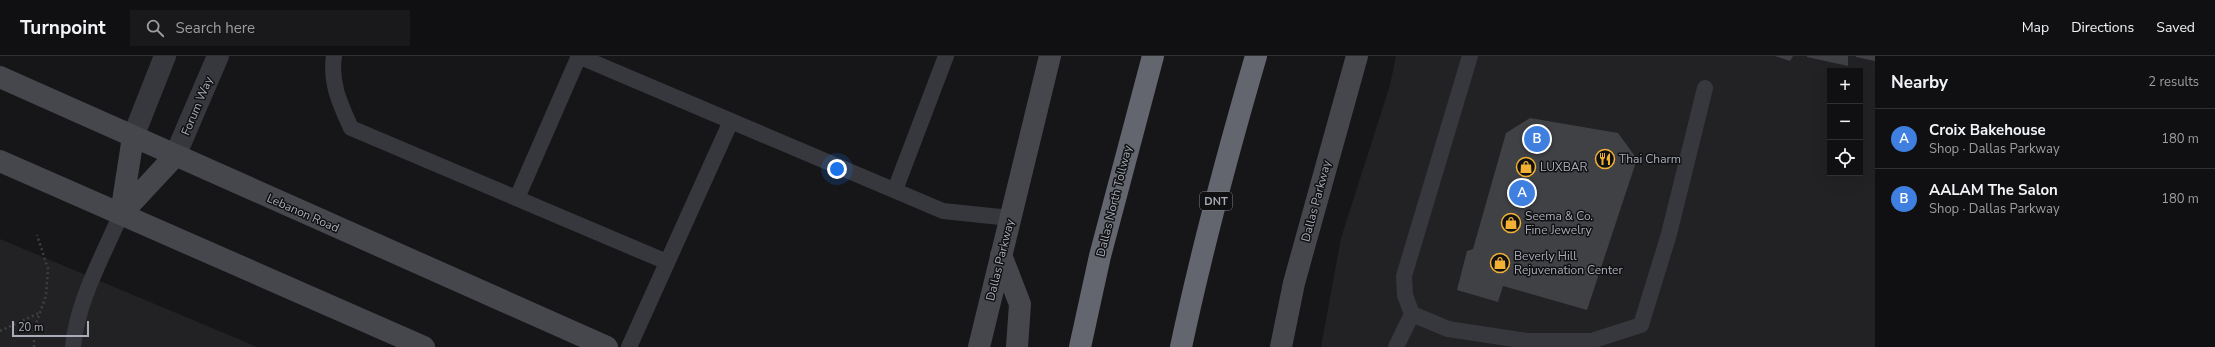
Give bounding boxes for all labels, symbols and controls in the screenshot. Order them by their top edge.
search box [130,10,410,46]
text: Turnpoint [20,15,106,41]
icon: search [144,17,166,39]
text: Search here [176,18,255,38]
text: Map [2022,18,2049,37]
text: Directions [2071,18,2134,37]
text: Saved [2156,18,2195,37]
map controls [1827,68,1863,176]
button: + [1827,68,1863,104]
text: Nearby [1891,71,1948,94]
street label: Forum Way [177,73,217,138]
text: 2 results [2148,73,2199,91]
button: − [1827,104,1863,140]
text: Croix Bakehouse [1929,120,2046,140]
pin: B [1524,124,1550,154]
text: A [1899,130,1909,148]
text: 180 m [2161,130,2199,148]
button: locate [1827,140,1863,176]
text: Shop · Dallas Parkway [1929,140,2060,158]
street label: Dallas North Tollway [1092,143,1136,258]
restaurant icon: Thai Charm [1594,148,1616,170]
place label: Thai Charm [1619,151,1681,167]
shop icon: LUXBAR [1515,156,1537,178]
street label: Dallas Parkway [1297,158,1335,244]
your location [827,159,847,179]
place label: LUXBAR [1540,159,1587,175]
pin: A [1509,178,1535,208]
text: AALAM The Salon [1929,180,2058,200]
street label: Lebanon Road [264,190,342,236]
text: B [1900,190,1908,208]
text: 180 m [2161,190,2199,208]
road number: DNT [1200,192,1232,210]
text: Shop · Dallas Parkway [1929,200,2060,218]
place label: Seema & Co. Fine Jewelry [1525,208,1593,238]
shop icon: Seema & Co. Fine Jewelry [1500,212,1522,234]
street label: Dallas Parkway [982,217,1018,303]
place label: Beverly Hill Rejuvenation Center [1514,248,1623,278]
shop icon: Beverly Hill Rejuvenation Center [1489,252,1511,274]
scale bar [12,319,89,338]
text: 20 m [18,320,43,335]

